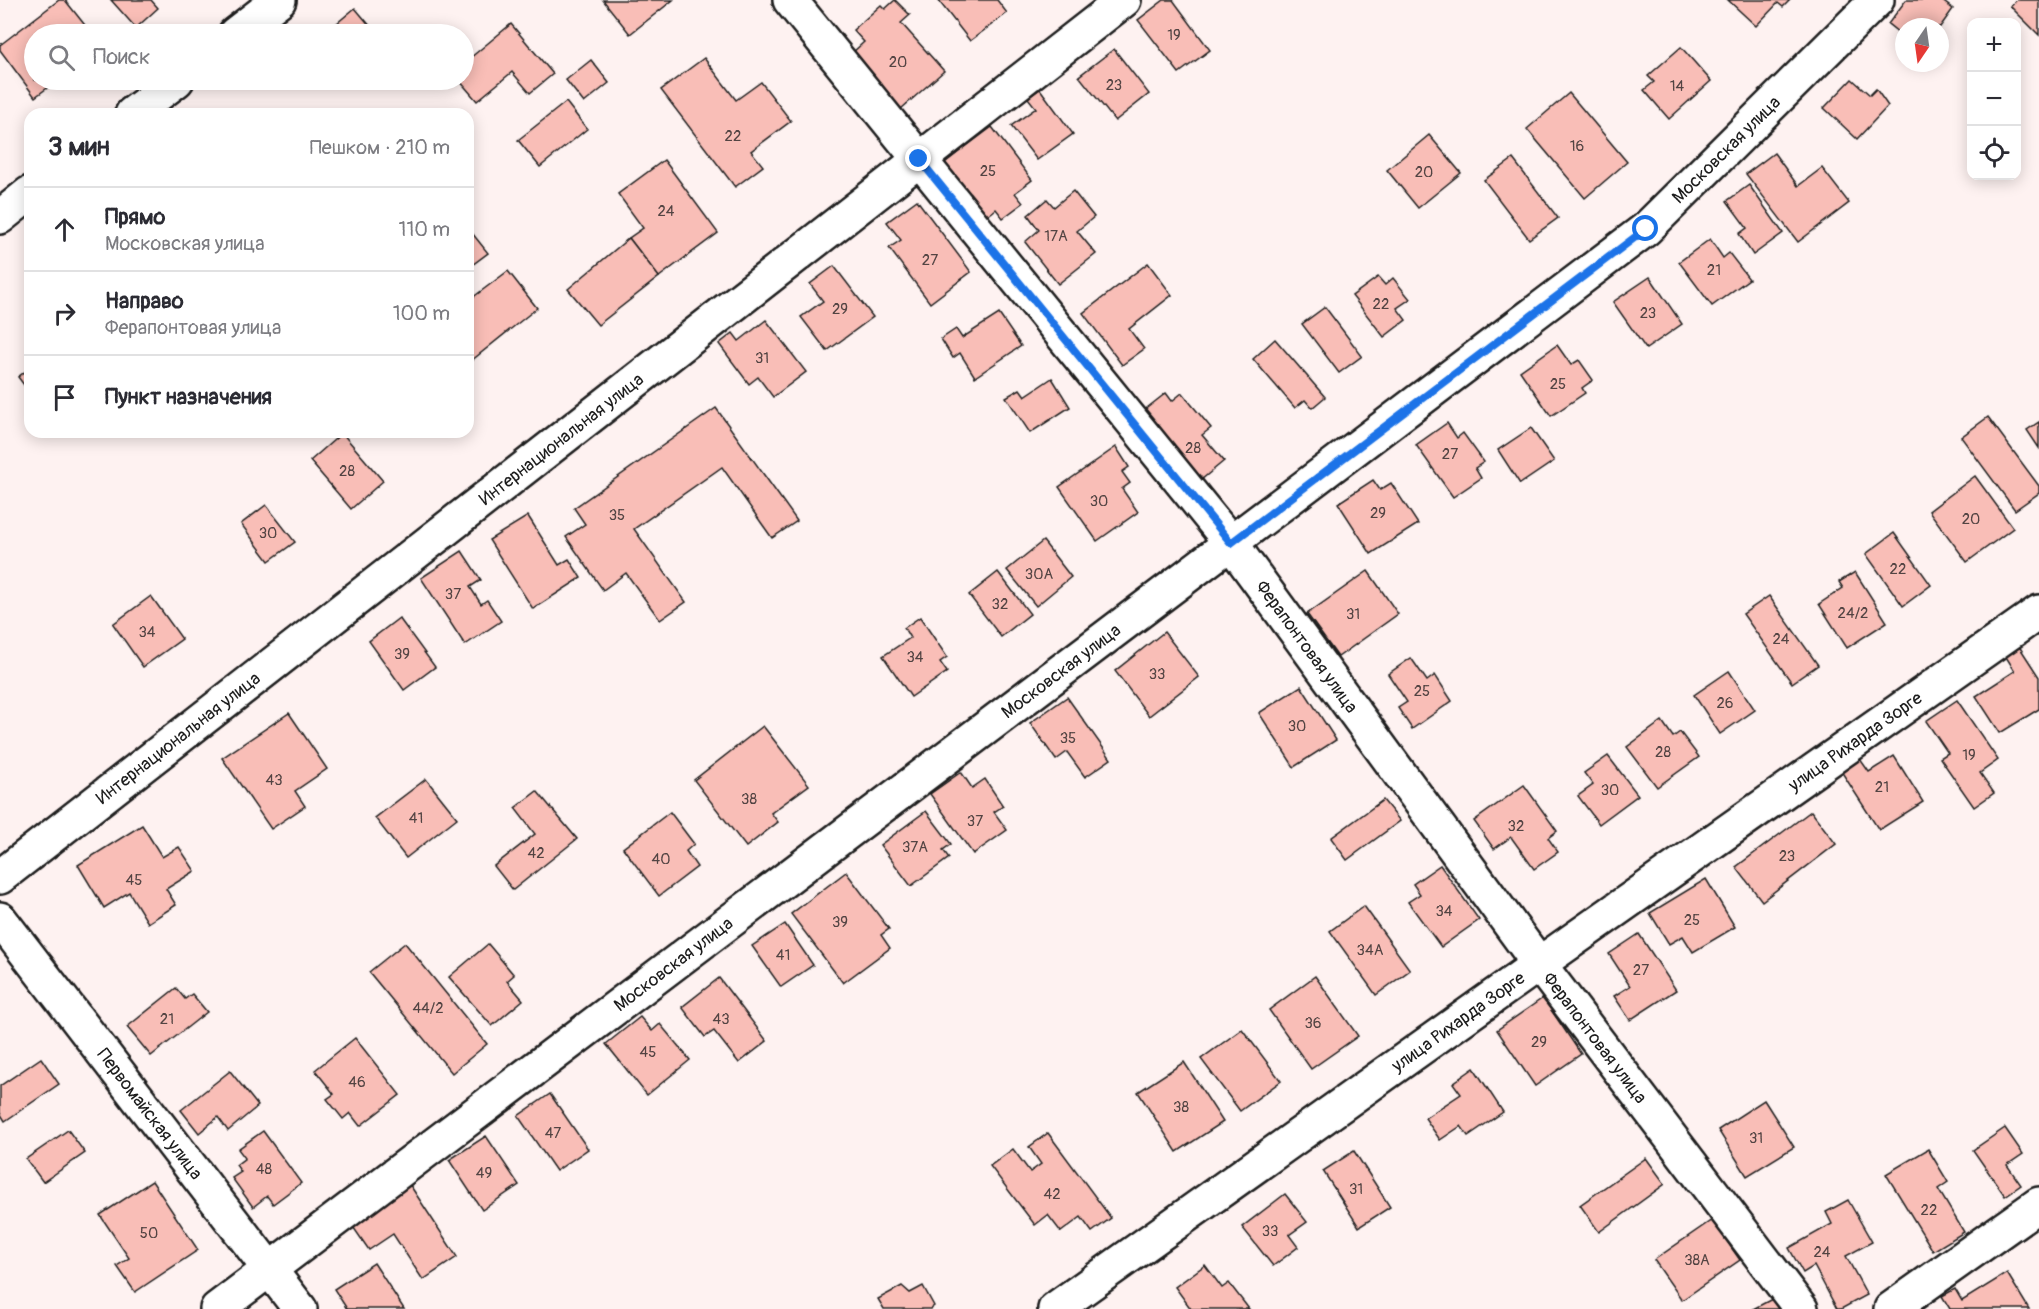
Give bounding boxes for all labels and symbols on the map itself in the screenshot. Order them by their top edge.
north arrow [1895,18,1949,72]
house number: 19 [1167,26,1181,45]
house number: 20 [889,53,907,72]
house number: 23 [1106,76,1122,95]
house number: 14 [1670,77,1685,96]
street label: Московская улица [1667,91,1785,208]
house number: 22 [725,127,741,146]
house number: 16 [1570,137,1584,156]
route end [905,145,931,171]
house number: 25 [980,162,996,181]
house number: 20 [1415,163,1433,182]
house number: 24 [657,202,675,221]
route start [1632,215,1658,241]
house number: 17А [1044,227,1068,246]
house number: 27 [922,251,938,270]
house number: 21 [1707,261,1721,280]
house number: 22 [1373,295,1389,314]
house number: 29 [832,300,848,319]
house number: 23 [1640,304,1656,323]
house number: 31 [755,349,769,368]
street label: Интернациональная улица [475,368,648,510]
house number: 25 [1550,375,1566,394]
house number: 28 [1185,439,1201,458]
house number: 27 [1442,445,1458,464]
house number: 28 [339,462,355,481]
house number: 30 [1090,492,1108,511]
house number: 29 [1370,504,1386,523]
house number: 35 [609,506,625,525]
house number: 20 [1962,510,1980,529]
house number: 30 [259,524,277,543]
house number: 22 [1890,560,1906,579]
house number: 30А [1025,565,1053,584]
street label: Ферапонтовая улица [1251,576,1363,718]
house number: 37 [445,585,461,604]
house number: 32 [992,595,1008,614]
house number: 24/2 [1838,604,1868,623]
house number: 31 [1346,605,1360,624]
street label: Московская улица [997,619,1125,724]
house number: 34 [138,623,156,642]
house number: 24 [1772,630,1790,649]
house number: 39 [394,645,410,664]
house number: 34 [906,648,924,667]
house number: 33 [1149,665,1165,684]
street label: Интернациональная улица [91,667,265,809]
house number: 25 [1414,682,1430,701]
street label: улица Рихарда Зорге [1783,686,1927,797]
house number: 26 [1716,694,1734,713]
house number: 30 [1288,717,1306,736]
house number: 35 [1060,729,1076,748]
house number: 28 [1655,743,1671,762]
house number: 19 [1962,746,1976,765]
house number: 43 [265,771,283,790]
house number: 21 [1875,778,1889,797]
house number: 30 [1601,781,1619,800]
house number: 38 [741,790,757,809]
house number: 41 [409,809,423,828]
house number: 37 [967,812,983,831]
house number: 32 [1508,817,1524,836]
house number: 37А [902,838,928,857]
house number: 42 [527,844,545,863]
house number: 23 [1779,847,1795,866]
house number: 40 [652,850,670,869]
house number: 45 [126,871,142,890]
house number: 34 [1435,902,1453,921]
house number: 25 [1684,911,1700,930]
street label: Московская улица [609,912,738,1017]
house number: 39 [832,913,848,932]
house number: 34А [1357,941,1384,960]
house number: 41 [776,946,790,965]
house number: 27 [1633,961,1649,980]
street label: улица Рихарда Зорге [1386,966,1529,1078]
street label: Ферапонтовая улица [1538,968,1652,1108]
house number: 44/2 [412,999,444,1018]
house number: 21 [160,1010,174,1029]
house number: 43 [712,1010,730,1029]
house number: 36 [1304,1014,1322,1033]
house number: 29 [1531,1033,1547,1052]
house number: 45 [640,1043,656,1062]
street label: Первомайская улица [92,1044,208,1184]
house number: 46 [348,1073,366,1092]
house number: 38 [1173,1098,1189,1117]
house number: 47 [545,1124,561,1143]
house number: 31 [1749,1129,1763,1148]
house number: 48 [256,1160,273,1179]
house number: 49 [476,1164,492,1183]
house number: 31 [1349,1180,1363,1199]
house number: 42 [1043,1185,1061,1204]
house number: 22 [1921,1201,1937,1220]
house number: 33 [1262,1222,1278,1241]
house number: 50 [140,1224,158,1243]
house number: 24 [1813,1243,1831,1262]
house number: 38А [1684,1251,1710,1270]

